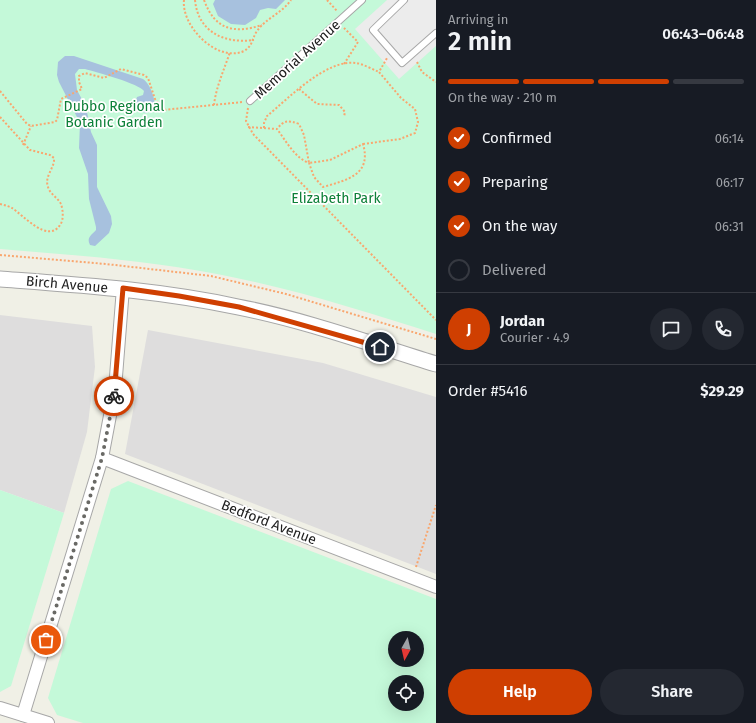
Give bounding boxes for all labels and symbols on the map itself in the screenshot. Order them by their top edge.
street label: Memorial Avenue [251,16,344,102]
park label: Dubbo Regional Botanic Garden [64,98,164,131]
park label: Elizabeth Park [291,190,382,207]
street label: Birch Avenue [25,272,109,297]
pin [363,330,397,364]
courier [94,376,134,416]
street label: Bedford Avenue [219,496,319,548]
pin [29,623,63,657]
north arrow [388,631,424,667]

